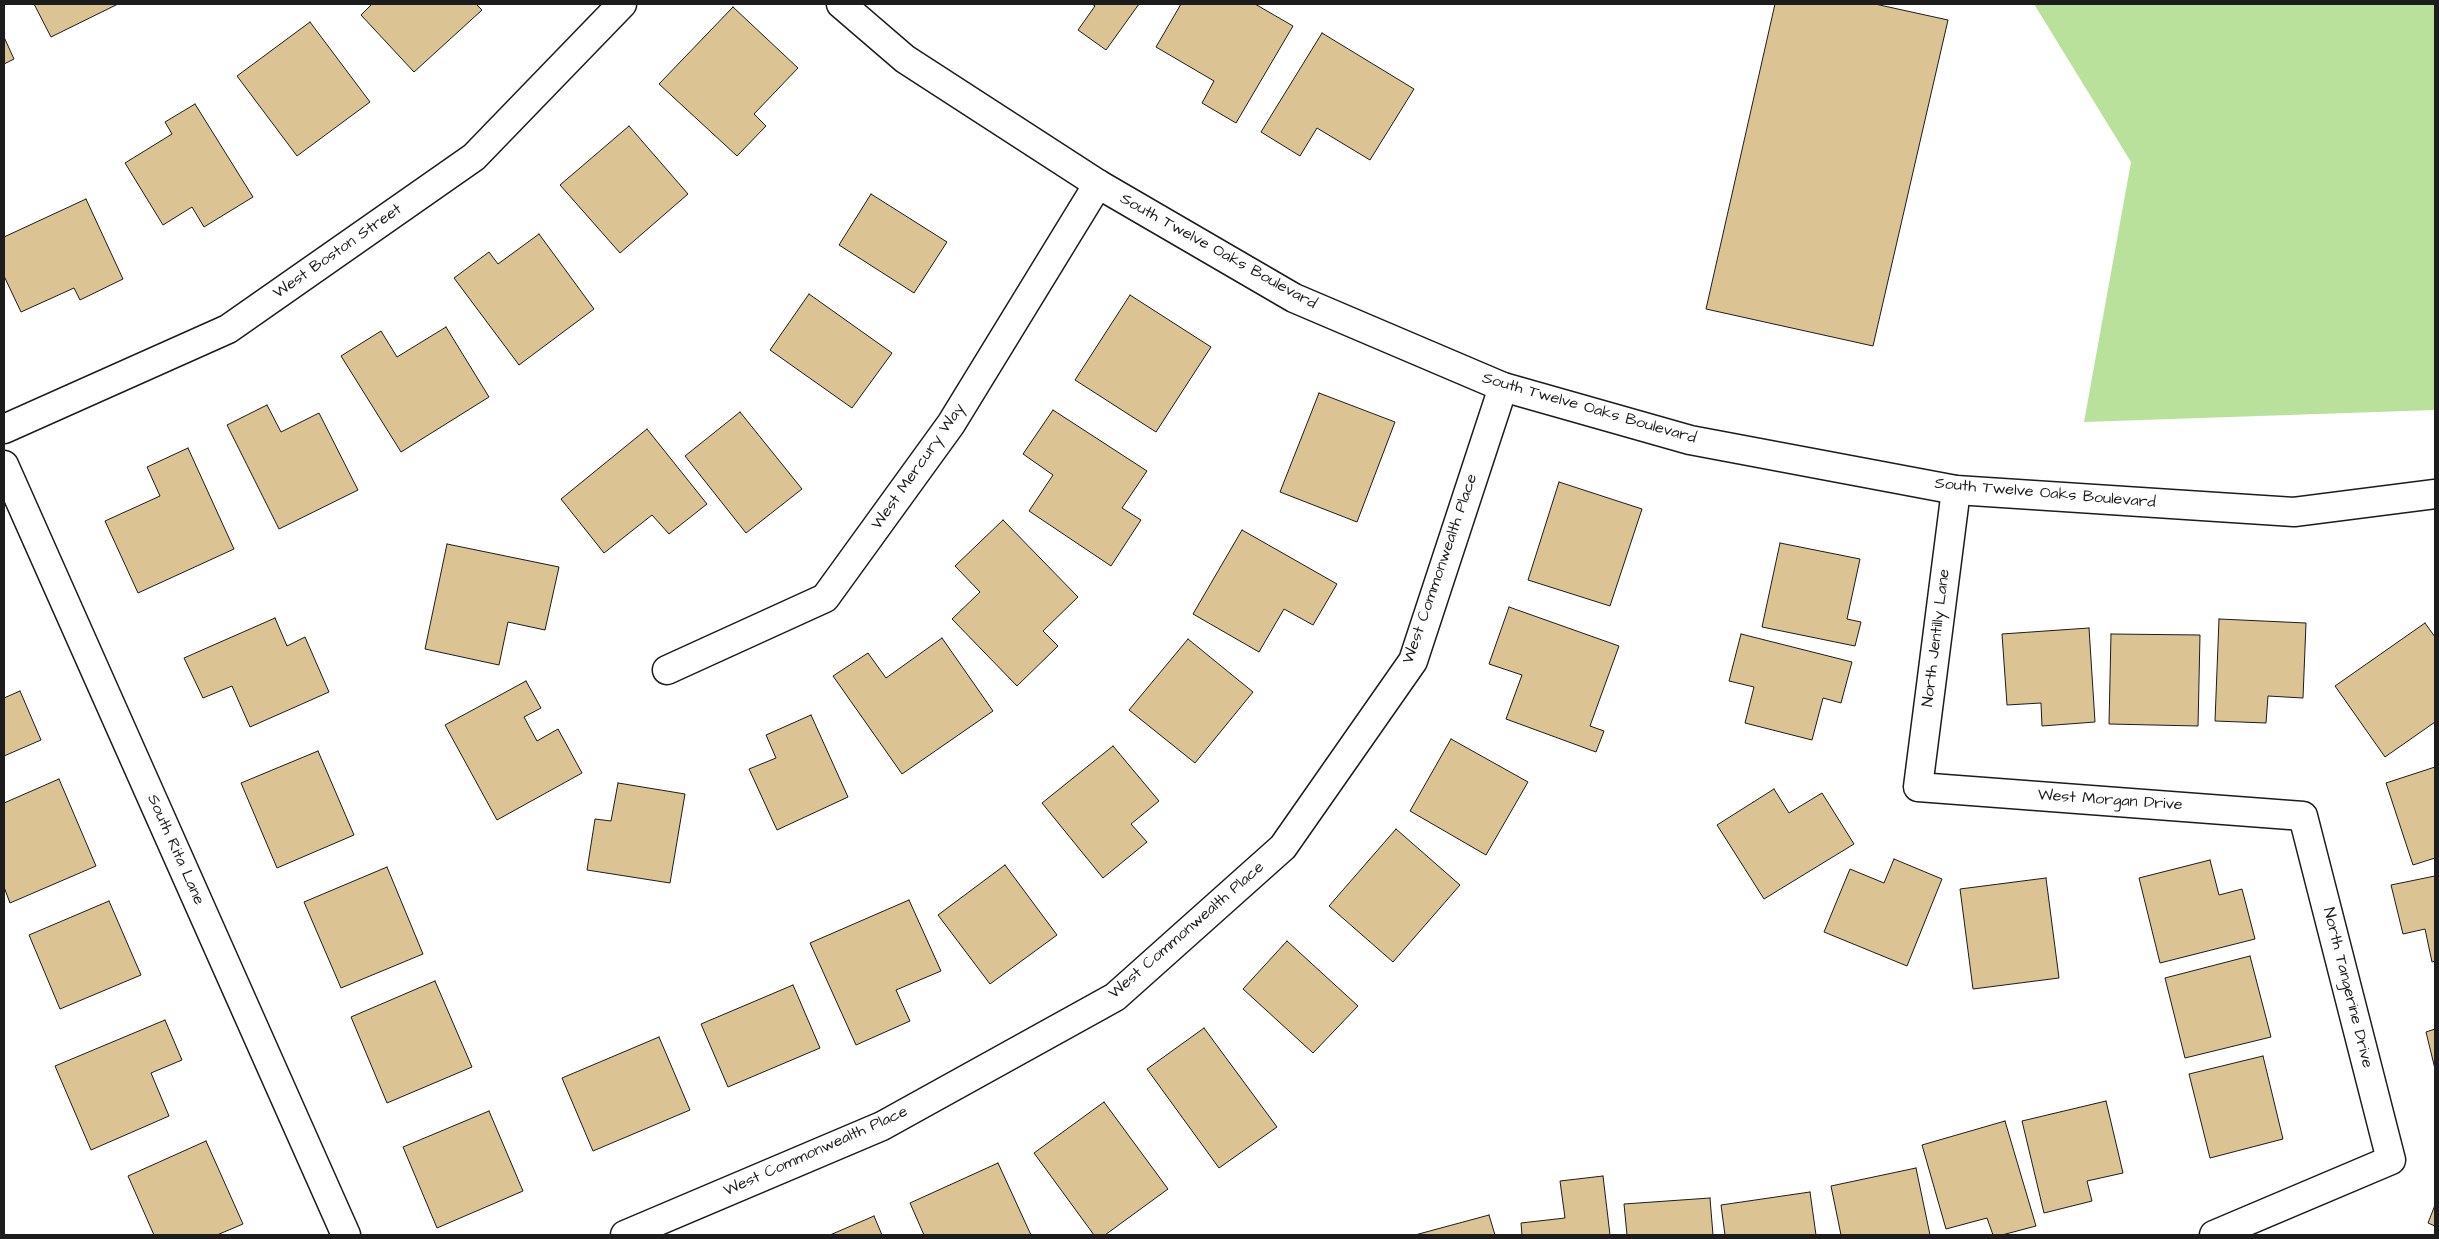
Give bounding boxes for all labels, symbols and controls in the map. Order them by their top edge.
street label: South Twelve Oaks Boulevard [1116,190,1320,314]
street label: West Boston Street [270,200,406,304]
street label: South Twelve Oaks Boulevard [1480,369,1698,449]
street label: West Mercury Way [868,400,970,534]
street label: West Commonwealth Place [1399,472,1483,666]
street label: South Twelve Oaks Boulevard [1934,475,2156,513]
street label: North Jentilly Lane [1919,568,1955,708]
street label: West Morgan Drive [2037,786,2183,816]
street label: South Rita Lane [142,792,208,908]
street label: West Commonwealth Place [1105,858,1269,1004]
street label: North Tangerine Drive [2318,906,2376,1070]
street label: West Commonwealth Place [721,1103,911,1201]

